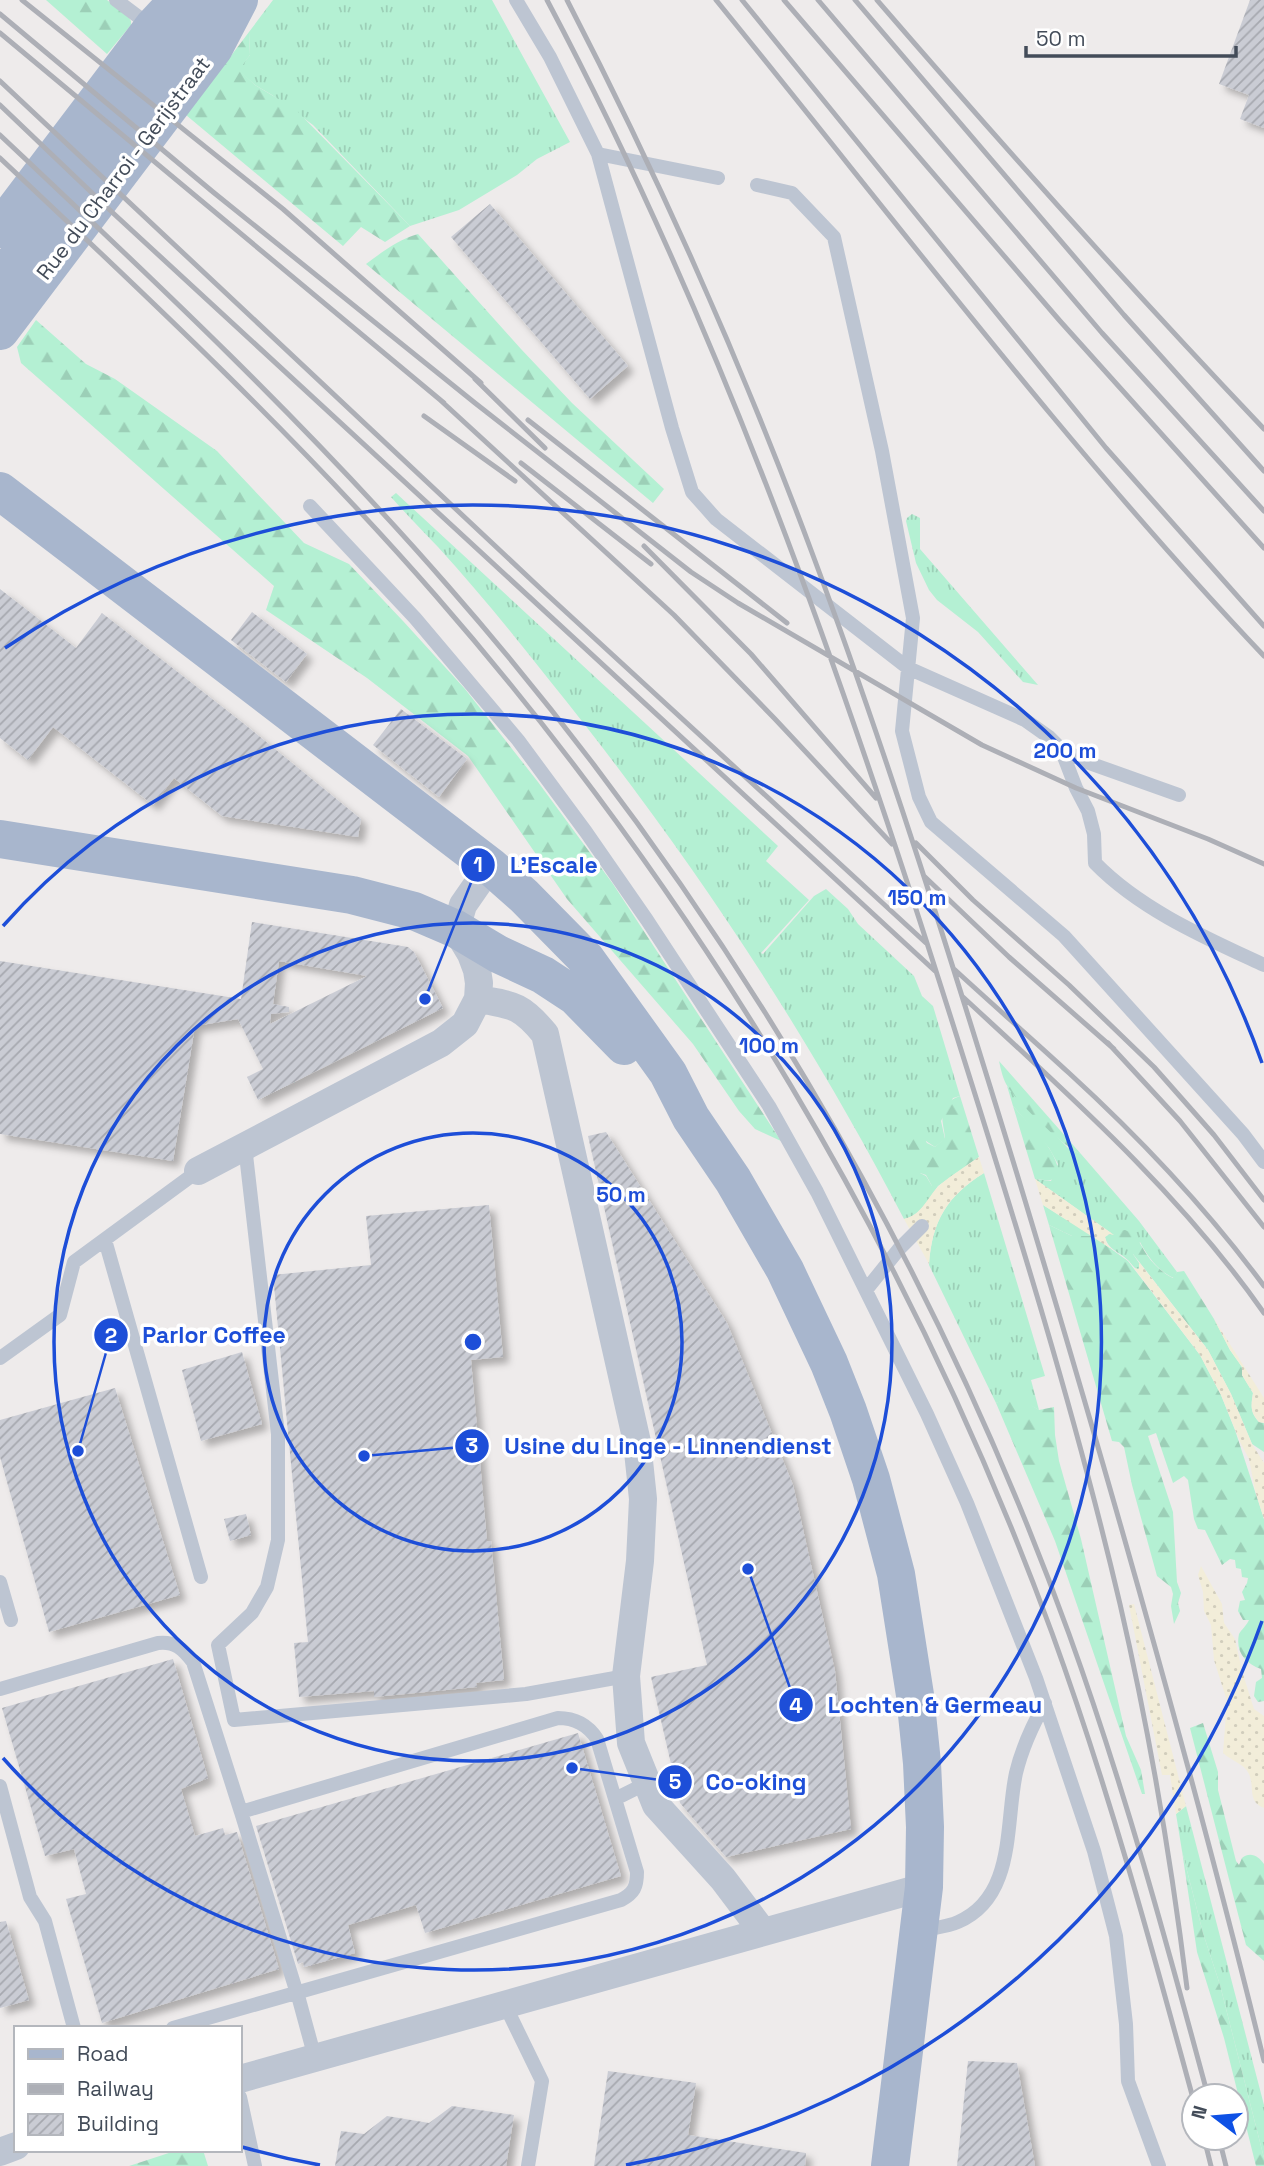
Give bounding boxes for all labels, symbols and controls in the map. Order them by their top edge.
scale bar [1026,14,1236,58]
text: 50 m [1036,25,1086,52]
street label: Rue du Charroi - Gerijstraat [30,51,216,285]
text: 200 m [1034,737,1096,764]
callout: L'Escale [461,843,612,887]
text: L'Escale [510,850,598,880]
text: 1 [473,851,483,878]
text: 150 m [888,884,946,911]
text: 100 m [739,1032,799,1059]
text: 50 m [596,1181,646,1208]
callout: Parlor Coffee [94,1313,300,1357]
text: Parlor Coffee [142,1320,286,1350]
text: 2 [105,1322,117,1349]
centre of rings [461,1330,485,1354]
callout: Usine du Linge - Linnendienst [454,1424,846,1468]
text: Usine du Linge - Linnendienst [504,1431,832,1461]
text: 3 [466,1432,478,1459]
callout: Lochten & Germeau [779,1683,1056,1727]
text: Lochten & Germeau [828,1690,1042,1720]
text: 4 [789,1692,803,1719]
callout: Co-oking [657,1760,821,1804]
text: Co-oking [706,1767,806,1797]
text: 5 [669,1768,681,1795]
legend [14,2026,242,2152]
text: Road [77,2040,129,2067]
text: Railway [77,2075,154,2102]
north arrow [1180,2082,1250,2152]
text: N [1185,2103,1213,2122]
text: Building [77,2110,159,2137]

